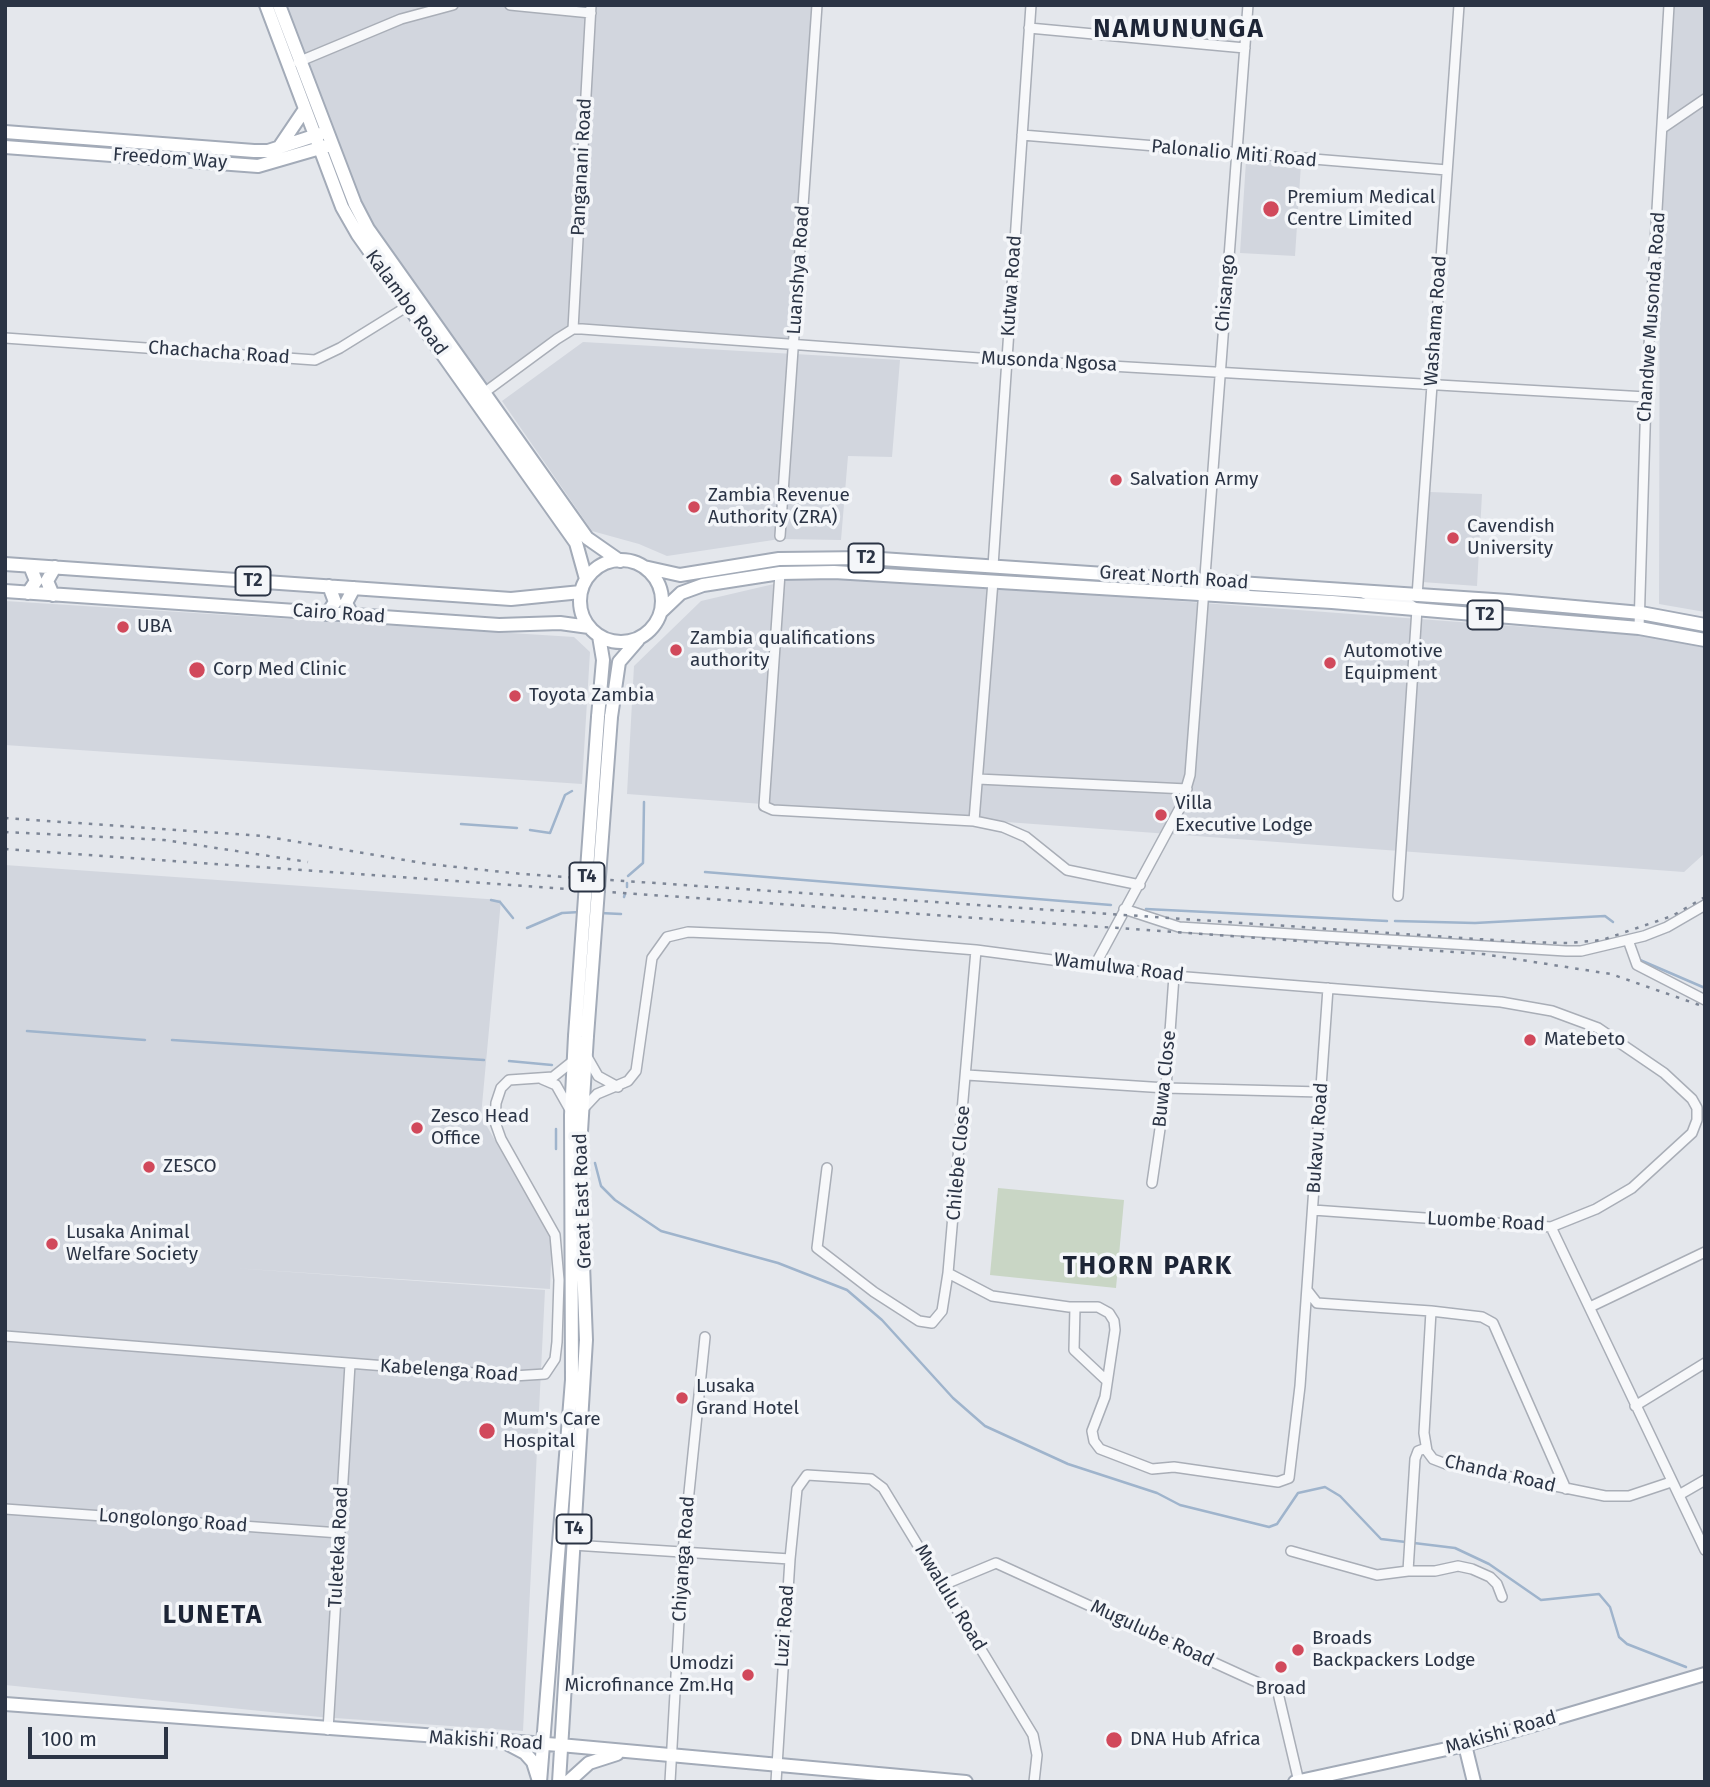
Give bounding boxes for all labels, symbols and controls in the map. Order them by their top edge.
district label: NAMUNUNGA [1094,14,1264,46]
street label: Panganani Road [567,97,597,237]
street label: Palonalio Miti Road [1150,135,1318,173]
street label: Freedom Way [112,144,228,174]
place label: Premium Medical Centre Limited [1287,187,1435,231]
marker: Premium Medical Centre Limited [1261,199,1281,219]
street label: Luanshya Road [783,204,815,336]
street label: Chandwe Musonda Road [1633,211,1671,423]
street label: Kutwa Road [997,235,1027,337]
street label: Kalambo Road [360,246,452,360]
street label: Chisango [1211,253,1241,333]
street label: Washama Road [1420,255,1452,387]
street label: Chachacha Road [147,337,291,369]
street label: Musonda Ngosa [980,347,1118,377]
place label: Salvation Army [1130,469,1258,491]
marker: Salvation Army [1108,472,1124,488]
place label: Zambia Revenue Authority (ZRA) [708,485,850,529]
marker: Zambia Revenue Authority (ZRA) [686,499,702,515]
place label: Cavendish University [1467,516,1555,560]
marker: Cavendish University [1445,530,1461,546]
road number: T2 [848,544,884,572]
street label: Great North Road [1099,561,1249,595]
road number: T2 [236,566,270,596]
street label: Cairo Road [292,599,386,629]
road number: T2 [1468,600,1502,630]
place label: UBA [137,616,172,638]
marker: UBA [115,619,131,635]
place label: Zambia qualifications authority [690,628,875,672]
place label: Automotive Equipment [1344,641,1443,685]
marker: Zambia qualifications authority [668,642,684,658]
marker: Automotive Equipment [1322,655,1338,671]
place label: Corp Med Clinic [213,659,346,681]
marker: Corp Med Clinic [187,660,207,680]
place label: Toyota Zambia [529,685,654,707]
marker: Toyota Zambia [507,688,523,704]
place label: Villa Executive Lodge [1175,793,1313,837]
marker: Villa Executive Lodge [1153,807,1169,823]
road number: T4 [570,862,604,892]
street label: Wamulwa Road [1053,949,1185,987]
street label: Buwa Close [1149,1029,1181,1129]
place label: Matebeto [1544,1029,1625,1051]
marker: Matebeto [1522,1032,1538,1048]
street label: Bukavu Road [1303,1082,1333,1194]
street label: Chilebe Close [943,1104,975,1222]
place label: Zesco Head Office [431,1106,529,1150]
marker: Zesco Head Office [409,1120,425,1136]
street label: Great East Road [569,1133,597,1269]
place label: ZESCO [163,1156,217,1178]
marker: ZESCO [141,1159,157,1175]
street label: Luombe Road [1426,1208,1546,1236]
place label: Lusaka Animal Welfare Society [66,1222,198,1266]
marker: Lusaka Animal Welfare Society [44,1236,60,1252]
district label: THORN PARK [1064,1251,1232,1283]
street label: Kabelenga Road [379,1355,519,1387]
place label: Lusaka Grand Hotel [696,1376,799,1420]
marker: Lusaka Grand Hotel [674,1390,690,1406]
place label: Mum's Care Hospital [503,1409,601,1453]
marker: Mum's Care Hospital [477,1421,497,1441]
street label: Chanda Road [1442,1450,1558,1498]
street label: Tuleteka Road [324,1486,354,1608]
street label: Chiyanga Road [668,1495,700,1623]
street label: Longolongo Road [98,1504,248,1538]
road number: T4 [556,1514,592,1544]
street label: Mwalulu Road [909,1541,991,1655]
street label: Luzi Road [771,1584,799,1668]
street label: Mugulube Road [1087,1595,1217,1673]
district label: LUNETA [163,1600,263,1632]
place label: Broads Backpackers Lodge [1312,1628,1475,1672]
marker: Broads Backpackers Lodge [1290,1642,1306,1658]
place label: Umodzi Microfinance Zm.Hq [565,1653,734,1697]
marker: Broad [1273,1659,1289,1675]
marker: Umodzi Microfinance Zm.Hq [740,1667,756,1683]
place label: Broad [1256,1678,1306,1700]
street label: Makishi Road [1443,1706,1559,1760]
scale bar [32,1714,172,1758]
text: 100 m [41,1726,97,1752]
street label: Makishi Road [428,1727,544,1755]
place label: DNA Hub Africa [1130,1729,1261,1751]
marker: DNA Hub Africa [1104,1730,1124,1750]

